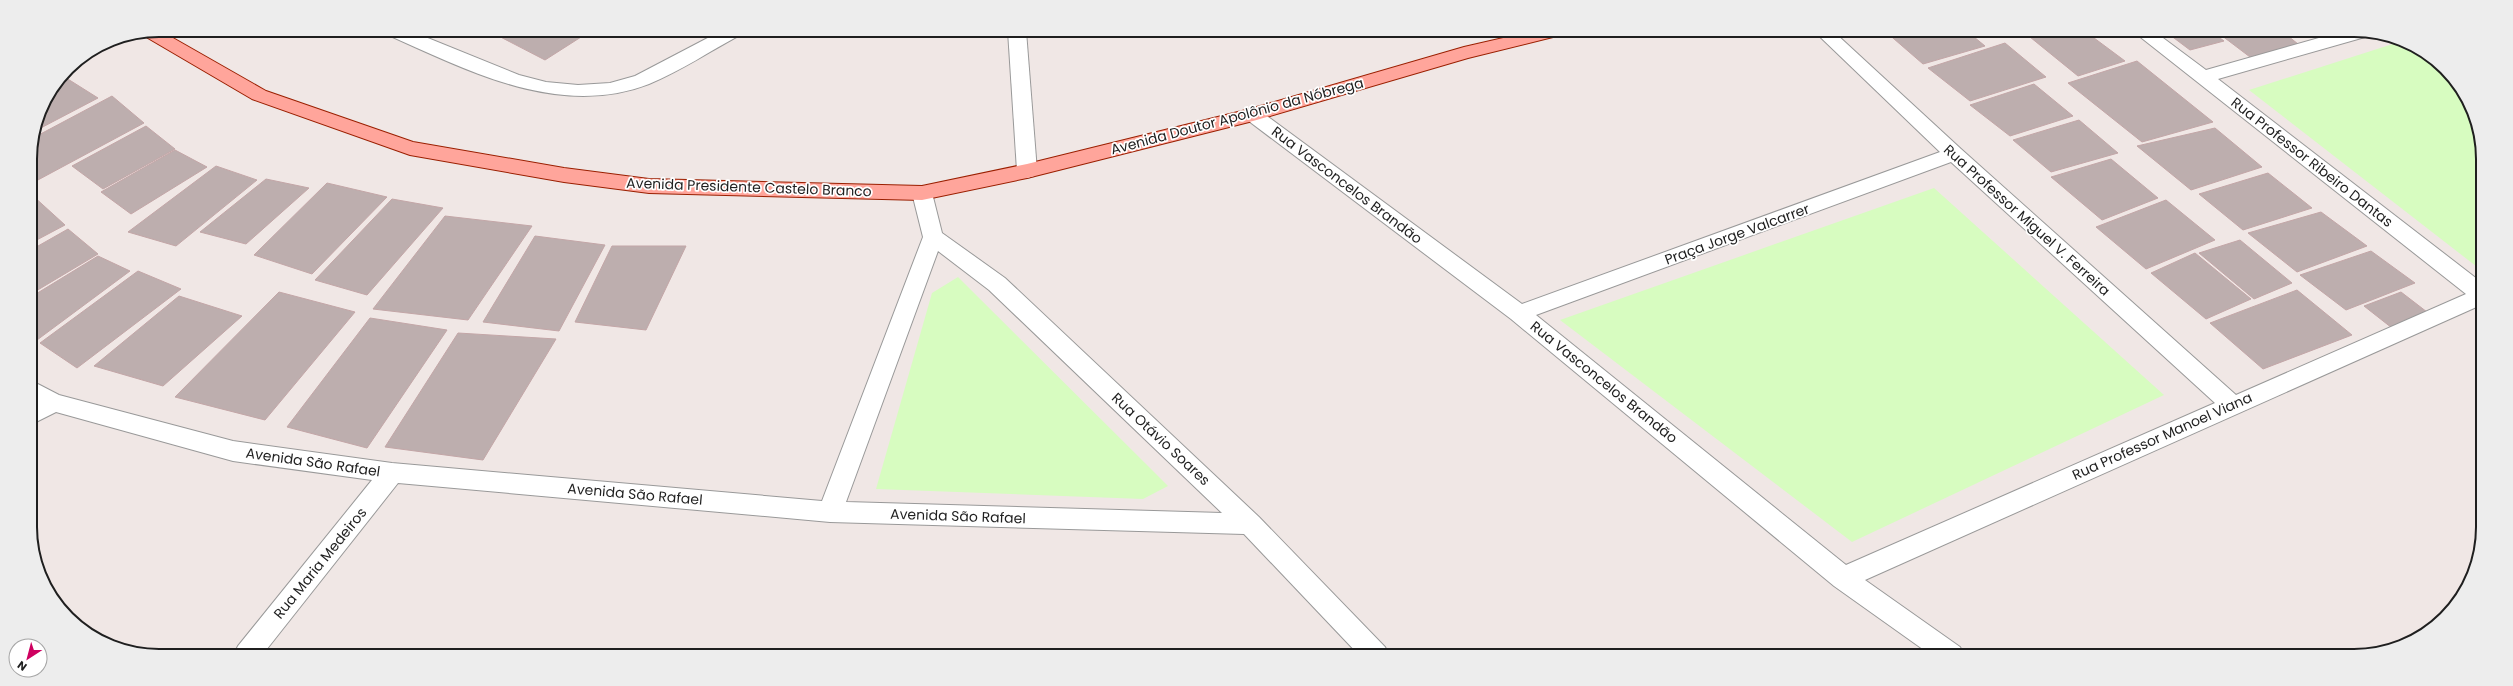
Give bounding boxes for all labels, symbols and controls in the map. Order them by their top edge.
street label: Avenida Doutor Apolônio da Nóbrega [1108,73,1366,159]
street label: Rua Professor Ribeiro Dantas [2227,92,2397,232]
street label: Rua Vasconcelos Brandão [1267,122,1427,248]
street label: Rua Professor Miguel V. Ferreira [1939,140,2115,300]
street label: Avenida Presidente Castelo Branco [626,173,872,201]
street label: Praça Jorge Valcarrer [1662,198,1812,270]
street label: Rua Vasconcelos Brandão [1526,316,1682,448]
street label: Rua Professor Manoel Viana [2069,387,2255,485]
street label: Rua Otávio Soares [1107,388,1215,490]
street label: Avenida São Rafael [244,443,382,481]
street label: Avenida São Rafael [567,478,703,510]
street label: Rua Maria Medeiros [269,503,371,623]
street label: Avenida São Rafael [890,504,1026,528]
north arrow [8,638,48,678]
text: N [14,657,30,675]

